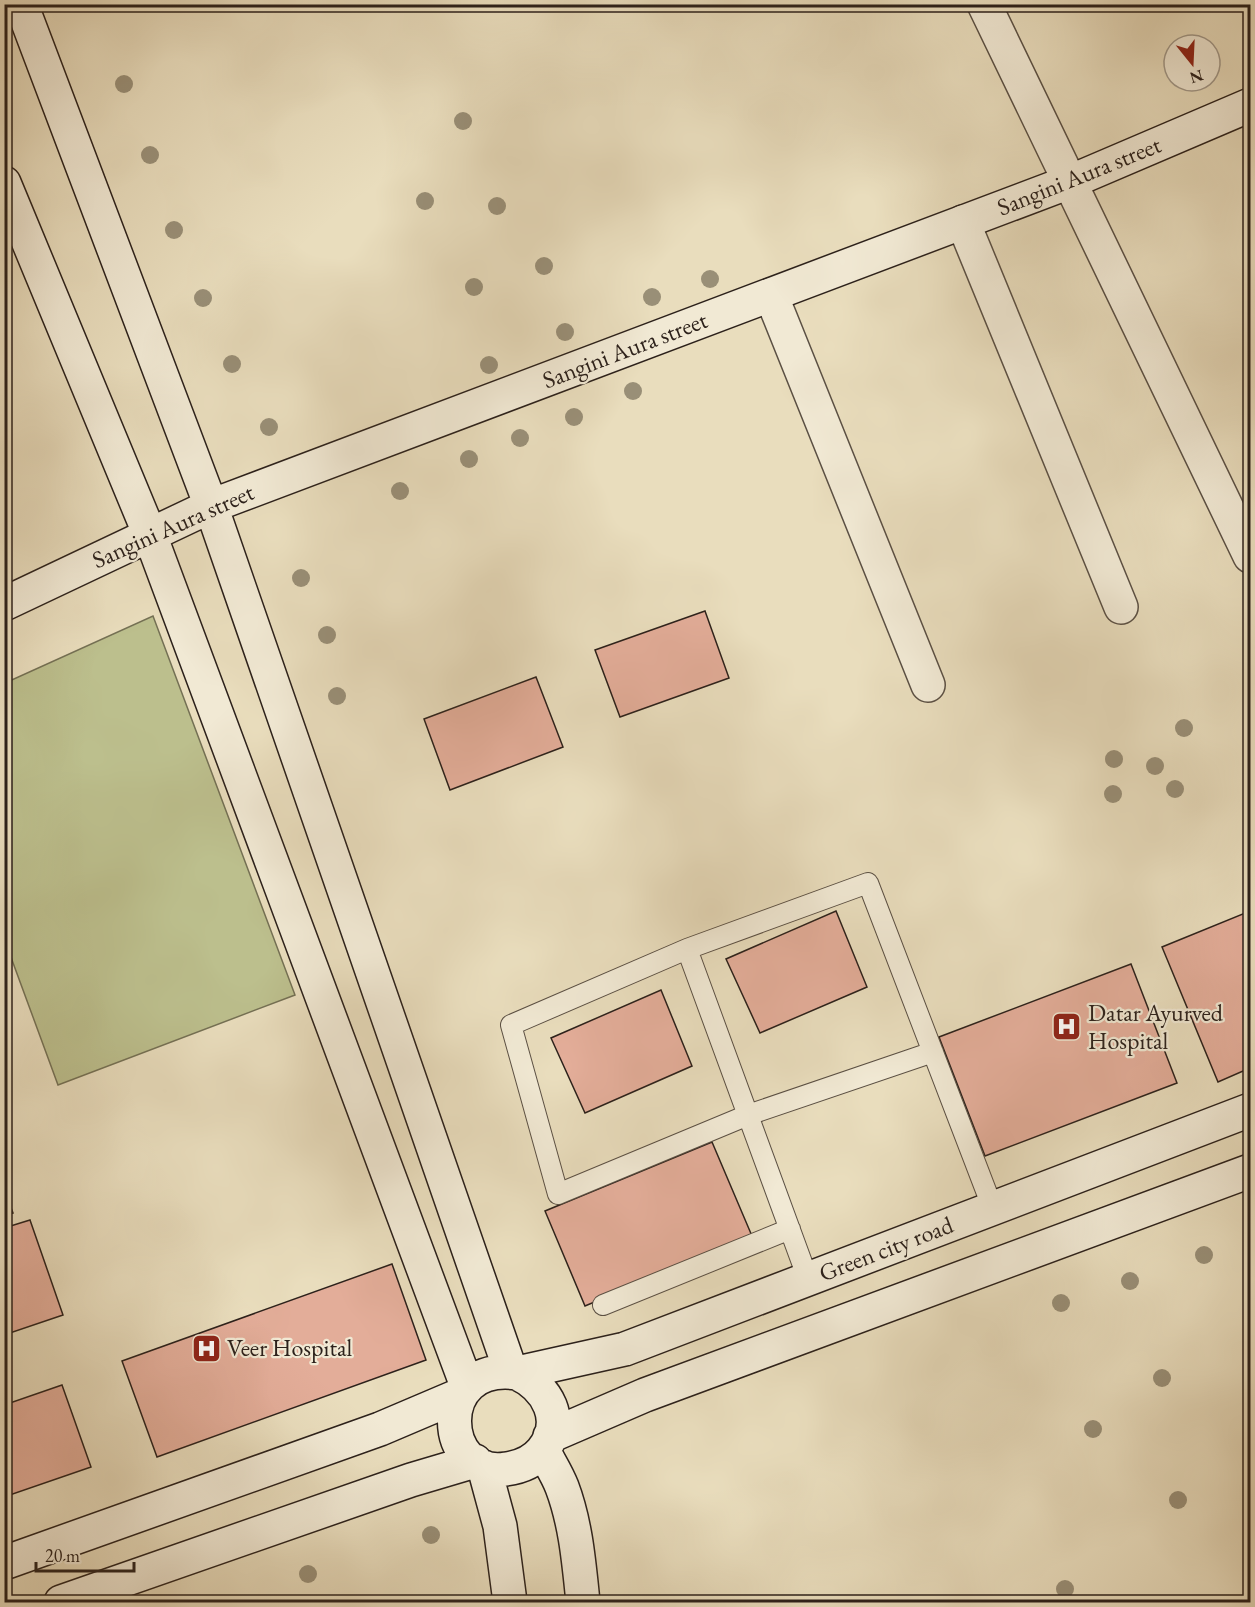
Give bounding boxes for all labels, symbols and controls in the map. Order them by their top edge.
north arrow [1162,33,1222,93]
text: N [1187,65,1206,89]
street label: Sangini Aura street [992,128,1166,223]
street label: Sangini Aura street [538,304,712,395]
street label: Sangini Aura street [87,476,259,575]
place label: Datar Ayurved Hospital [1088,997,1224,1056]
hospital icon: Datar Ayurved Hospital [1051,1011,1083,1043]
street label: Green city road [814,1208,958,1288]
hospital icon: Veer Hospital [190,1332,222,1364]
place label: Veer Hospital [227,1332,353,1363]
scale bar [36,1535,134,1573]
text: 20 m [45,1544,80,1567]

